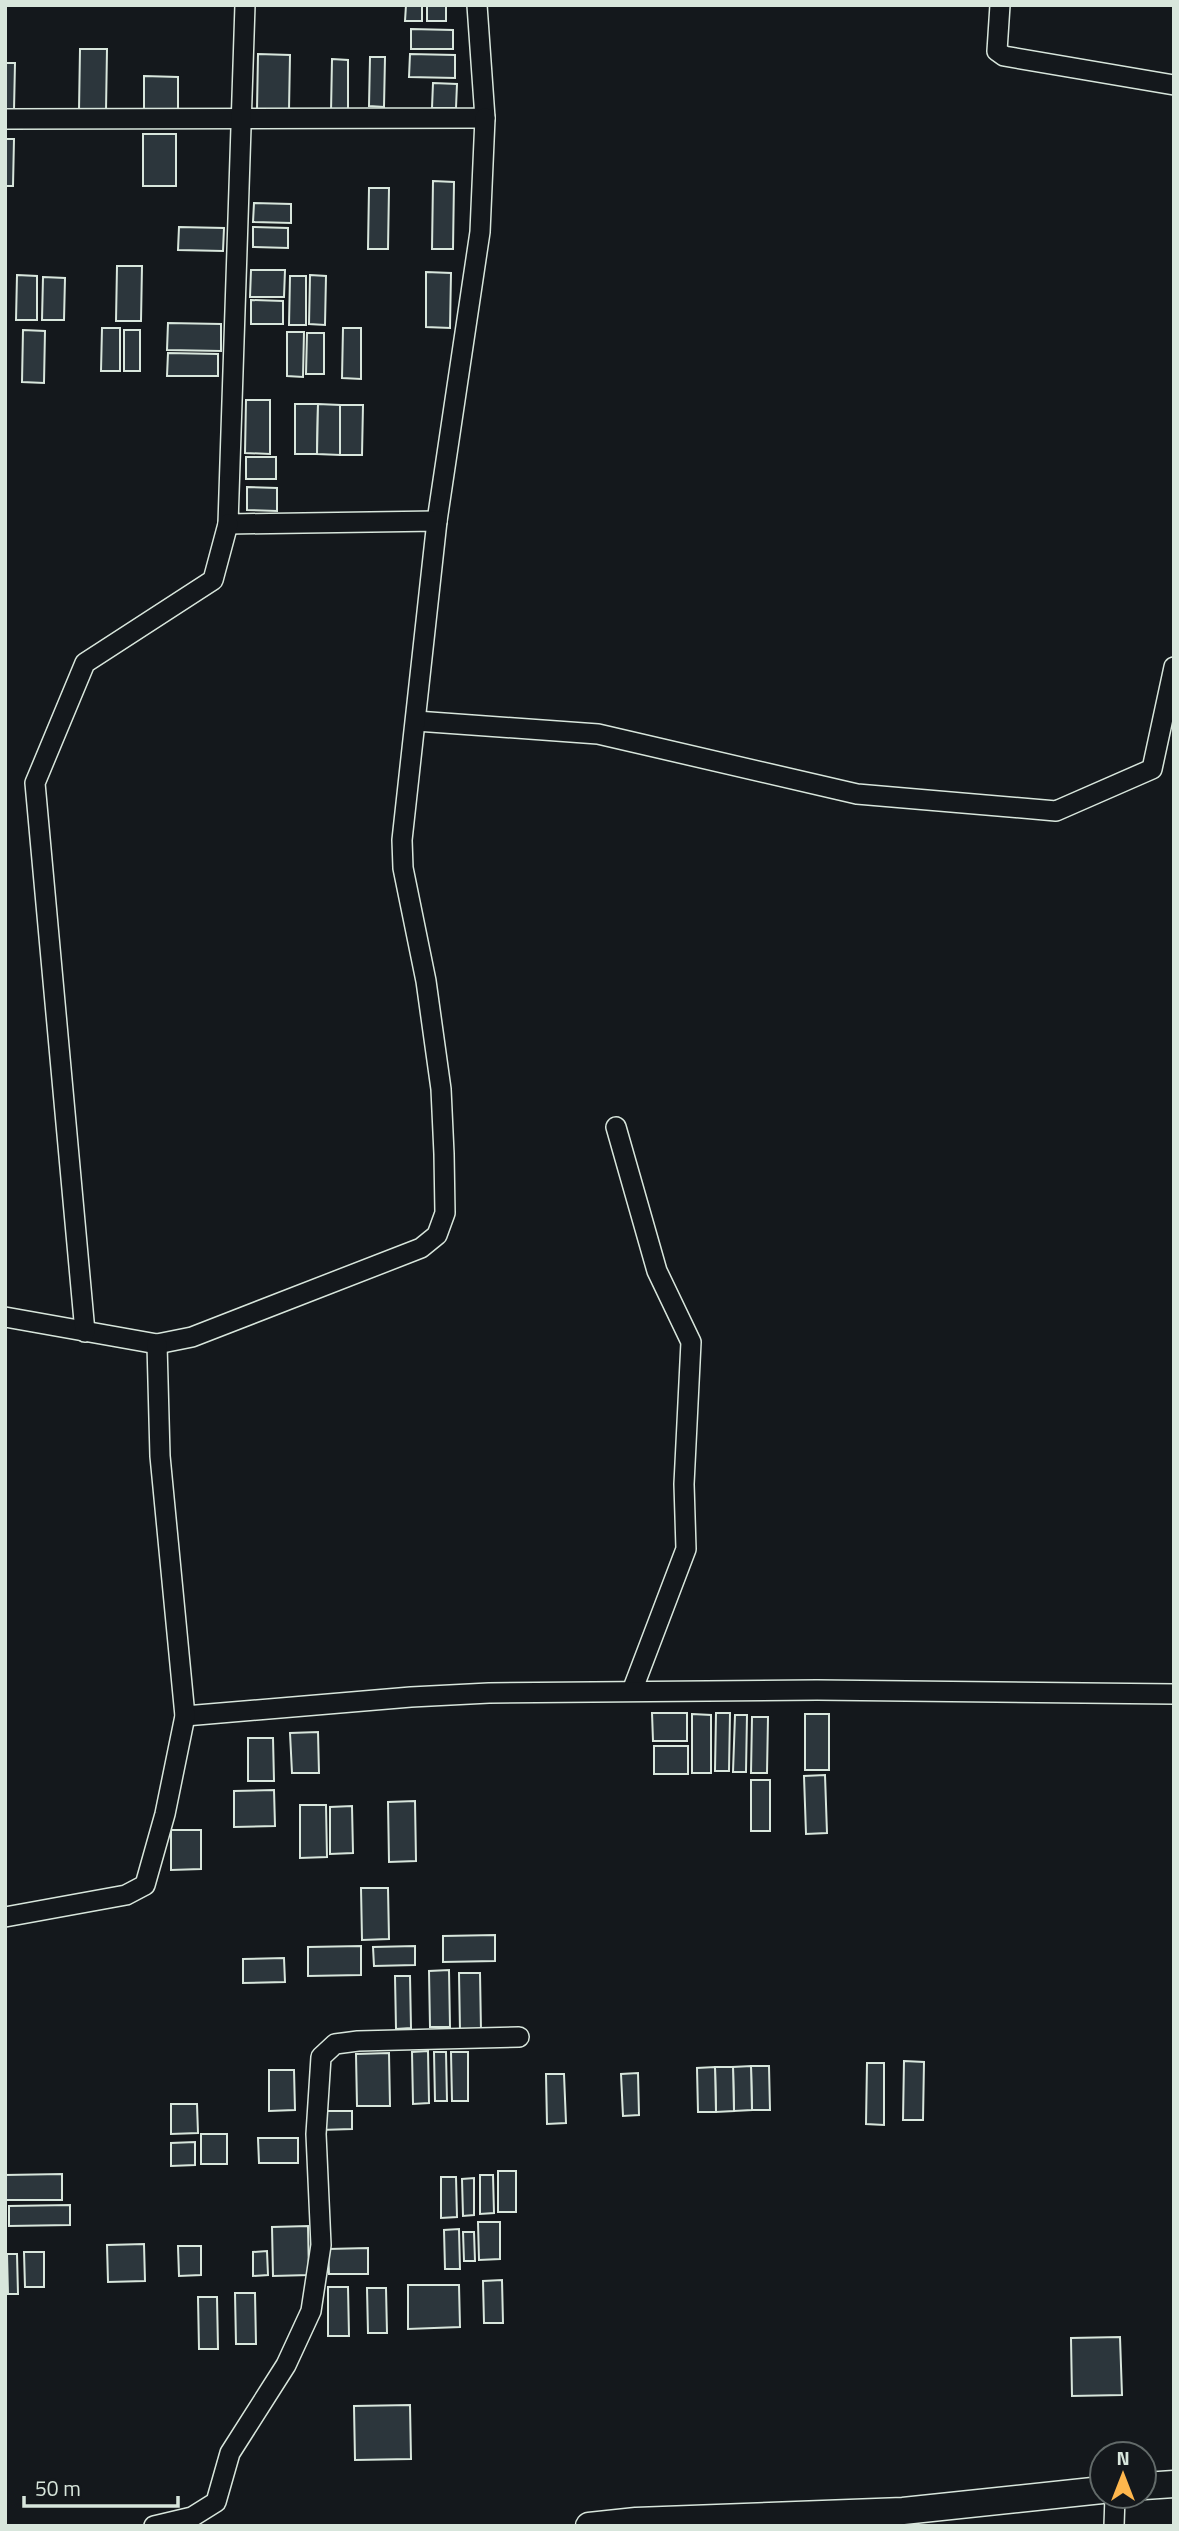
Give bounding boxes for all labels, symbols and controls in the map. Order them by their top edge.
north arrow [1088,2440,1158,2510]
text: N [1116,2443,1130,2472]
scale bar [24,2464,178,2508]
text: 50 m [35,2472,81,2504]

